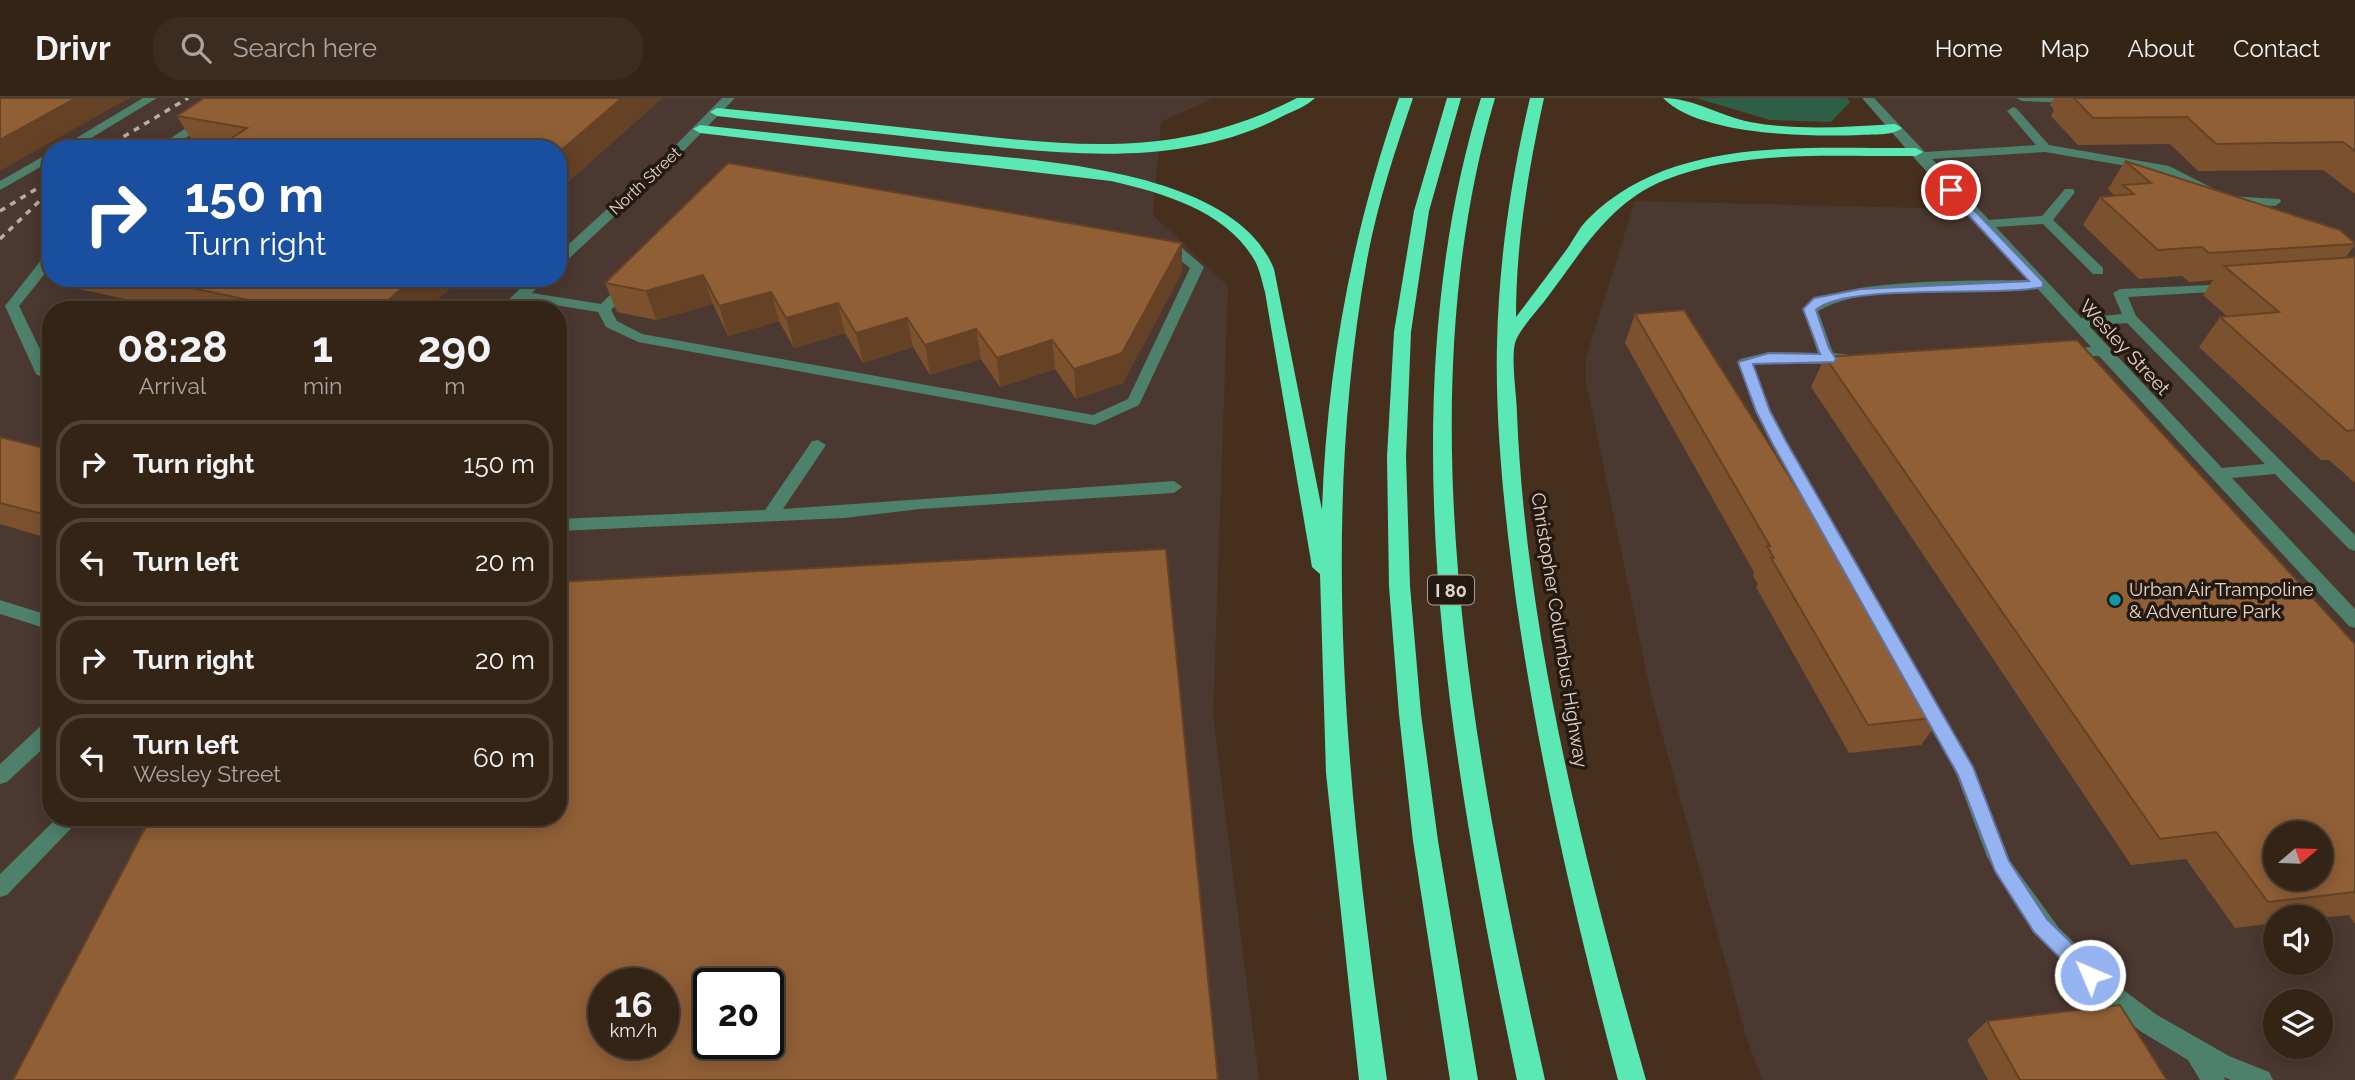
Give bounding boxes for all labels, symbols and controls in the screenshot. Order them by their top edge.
search box [153,17,643,80]
text: Drivr [35,29,111,68]
icon: search [177,29,215,67]
text: Search here [233,33,377,63]
text: Home [1935,34,2003,63]
text: Map [2041,34,2089,63]
text: About [2127,34,2195,63]
text: Contact [2233,34,2320,63]
street label: North Street [605,143,685,219]
pin [1921,160,1981,220]
text: 150 m [185,166,324,223]
icon: right [70,168,161,259]
icon: arrive [1932,171,1970,209]
text: Turn right [185,225,326,262]
street label: Wesley Street [2075,295,2175,400]
text: 08:28 [117,323,228,372]
text: 1 [312,323,333,372]
text: 290 [418,323,492,372]
text: Arrival [139,372,206,399]
text: min [303,372,342,399]
text: m [444,372,465,399]
icon: right [74,445,112,483]
text: Turn right [133,449,254,479]
text: 150 m [463,449,535,479]
street label: Christopher Columbus Highway [1527,491,1593,769]
icon: left [74,543,112,581]
text: Turn left [133,547,239,577]
text: 20 m [475,547,535,577]
road number: I 80 [1428,576,1474,604]
place label: Urban Air Trampoline & Adventure Park [2129,578,2314,622]
marker: Urban Air Trampoline & Adventure Park [2107,592,2123,608]
icon: right [74,641,112,679]
text: Turn right [133,645,254,675]
text: 20 m [475,645,535,675]
text: Turn left [133,730,239,760]
icon: left [74,739,112,777]
text: 60 m [473,743,535,773]
text: Wesley Street [133,760,281,787]
north arrow [2263,821,2333,891]
map controls [2263,821,2333,1059]
button: sound [2263,905,2333,975]
position arrow [2053,938,2127,1012]
speed limit sign: 20 [693,968,784,1059]
text: 16 [614,984,653,1025]
button: layers [2263,989,2333,1059]
text: km/h [610,1020,657,1041]

